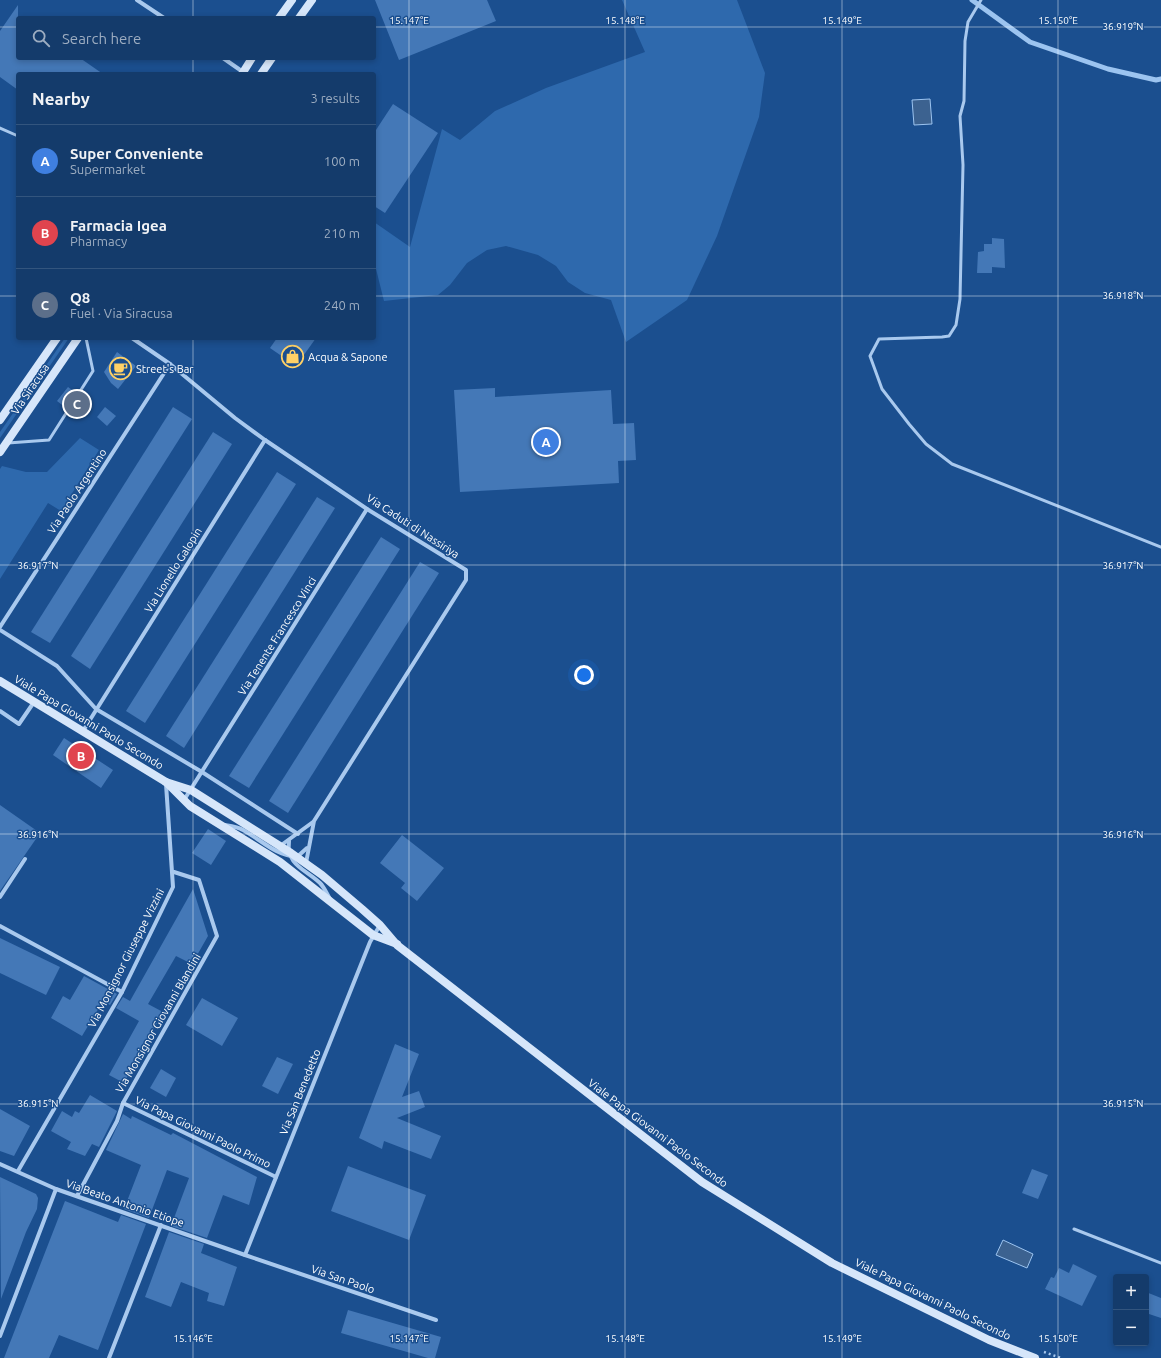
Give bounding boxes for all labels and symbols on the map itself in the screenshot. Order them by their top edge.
text: 15.147°E [389,15,429,26]
text: 15.148°E [605,15,645,26]
text: 15.149°E [822,15,862,26]
text: 15.150°E [1038,15,1078,26]
text: 36.919°N [1102,21,1144,32]
text: 36.918°N [1102,290,1144,301]
shop icon: Acqua & Sapone [280,344,306,370]
place label: Acqua & Sapone [308,351,387,363]
cafe icon: Street's Bar [107,356,133,382]
street label: Via Siracusa [9,361,51,417]
place label: Street's Bar [136,363,194,375]
pin: C [64,389,90,419]
pin: A [533,427,559,457]
street label: Via Paolo Argentino [45,447,109,535]
street label: Via Caduti di Nassiriya [364,492,462,560]
street label: Via Lionello Galopin [142,525,204,615]
text: 36.917°N [17,560,59,571]
text: 36.917°N [1102,560,1144,571]
street label: Via Tenente Francesco Vinci [236,575,318,697]
your location [574,665,594,685]
street label: Viale Papa Giovanni Paolo Secondo [12,673,166,771]
pin: B [68,741,94,771]
text: 36.916°N [17,829,59,840]
text: 36.916°N [1102,829,1144,840]
street label: Via Monsignor Giuseppe Vizzini [86,887,166,1029]
street label: Via Monsignor Giovanni Blandini [113,951,203,1095]
street label: Via San Benedetto [277,1047,323,1137]
street label: Viale Papa Giovanni Paolo Secondo [586,1076,730,1190]
street label: Via Papa Giovanni Paolo Primo [133,1094,273,1170]
text: 36.915°N [17,1098,59,1109]
text: 36.915°N [1102,1098,1144,1109]
street label: Via Beato Antonio Etiope [64,1177,186,1229]
street label: Viale Papa Giovanni Paolo Secondo [853,1256,1013,1342]
street label: Via San Paolo [310,1263,376,1295]
text: 15.146°E [173,1333,213,1344]
text: 15.147°E [389,1333,429,1344]
text: 15.148°E [605,1333,645,1344]
text: 15.149°E [822,1333,862,1344]
text: 15.150°E [1038,1333,1078,1344]

